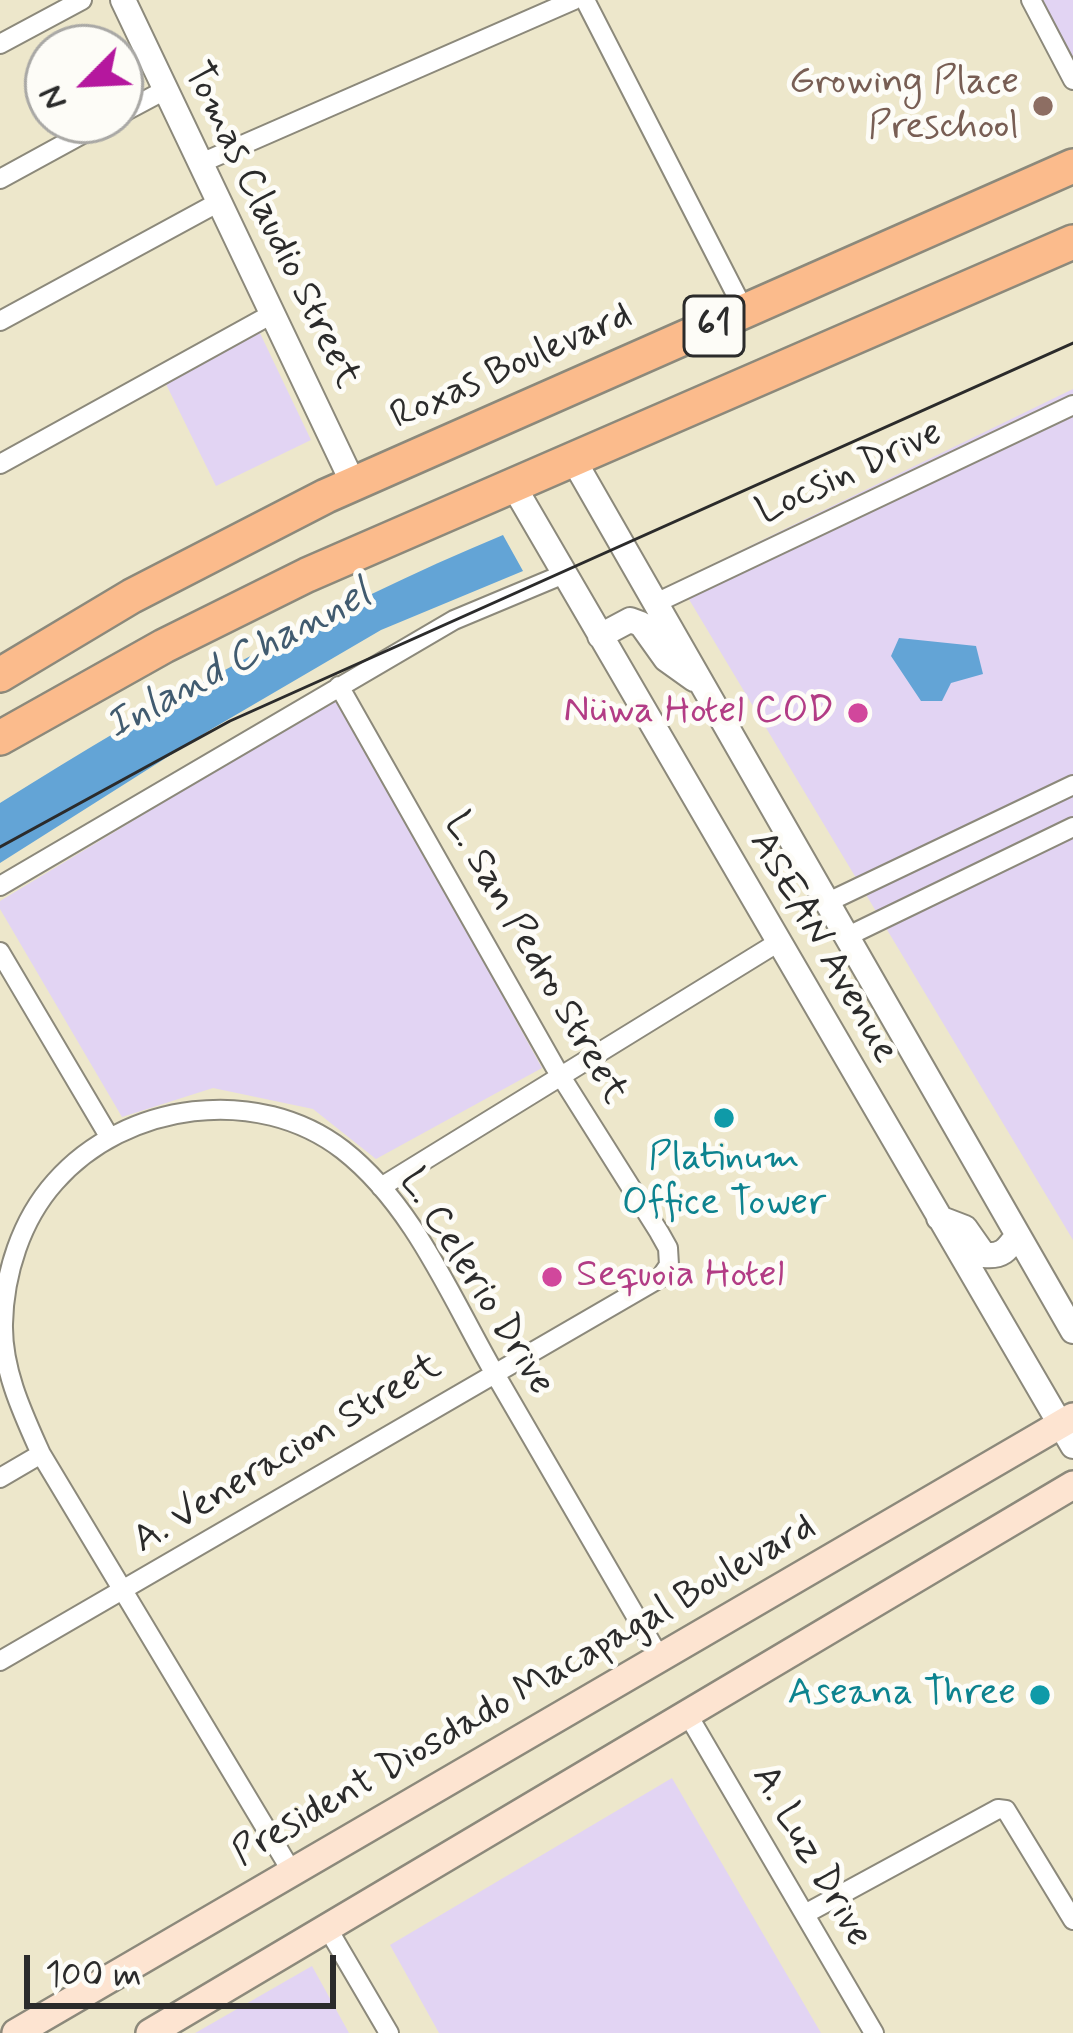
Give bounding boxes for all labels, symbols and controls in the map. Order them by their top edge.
north arrow [24,24,144,144]
street label: Tomas Claudio Street [171,56,369,396]
place label: Growing Place Preschool [789,61,1019,152]
text: N [29,78,78,116]
marker: Growing Place Preschool [1030,93,1056,119]
street label: Roxas Boulevard [384,294,640,442]
road number: 61 [684,296,744,356]
street label: Locsin Drive [750,411,950,537]
water label: Inland Channel [98,571,380,753]
place label: Nüwa Hotel COD [564,690,834,736]
marker: Nüwa Hotel COD [845,700,871,726]
street label: L. San Pedro Street [432,805,636,1113]
street label: ASEAN Avenue [737,824,907,1072]
marker: Platinum Office Tower [711,1105,737,1131]
place label: Platinum Office Tower [622,1137,826,1228]
street label: L. Celerio Drive [387,1161,563,1405]
place label: Sequoia Hotel [576,1254,784,1300]
marker: Sequoia Hotel [539,1264,565,1290]
street label: A. Veneracion Street [126,1345,450,1565]
street label: President Diosdado Macapagal Boulevard [225,1505,825,1879]
place label: Aseana Three [788,1672,1016,1718]
marker: Aseana Three [1027,1682,1053,1708]
street label: A. Luz Drive [739,1758,881,1956]
scale bar [30,1931,342,2005]
text: 100 m [45,1952,142,1999]

